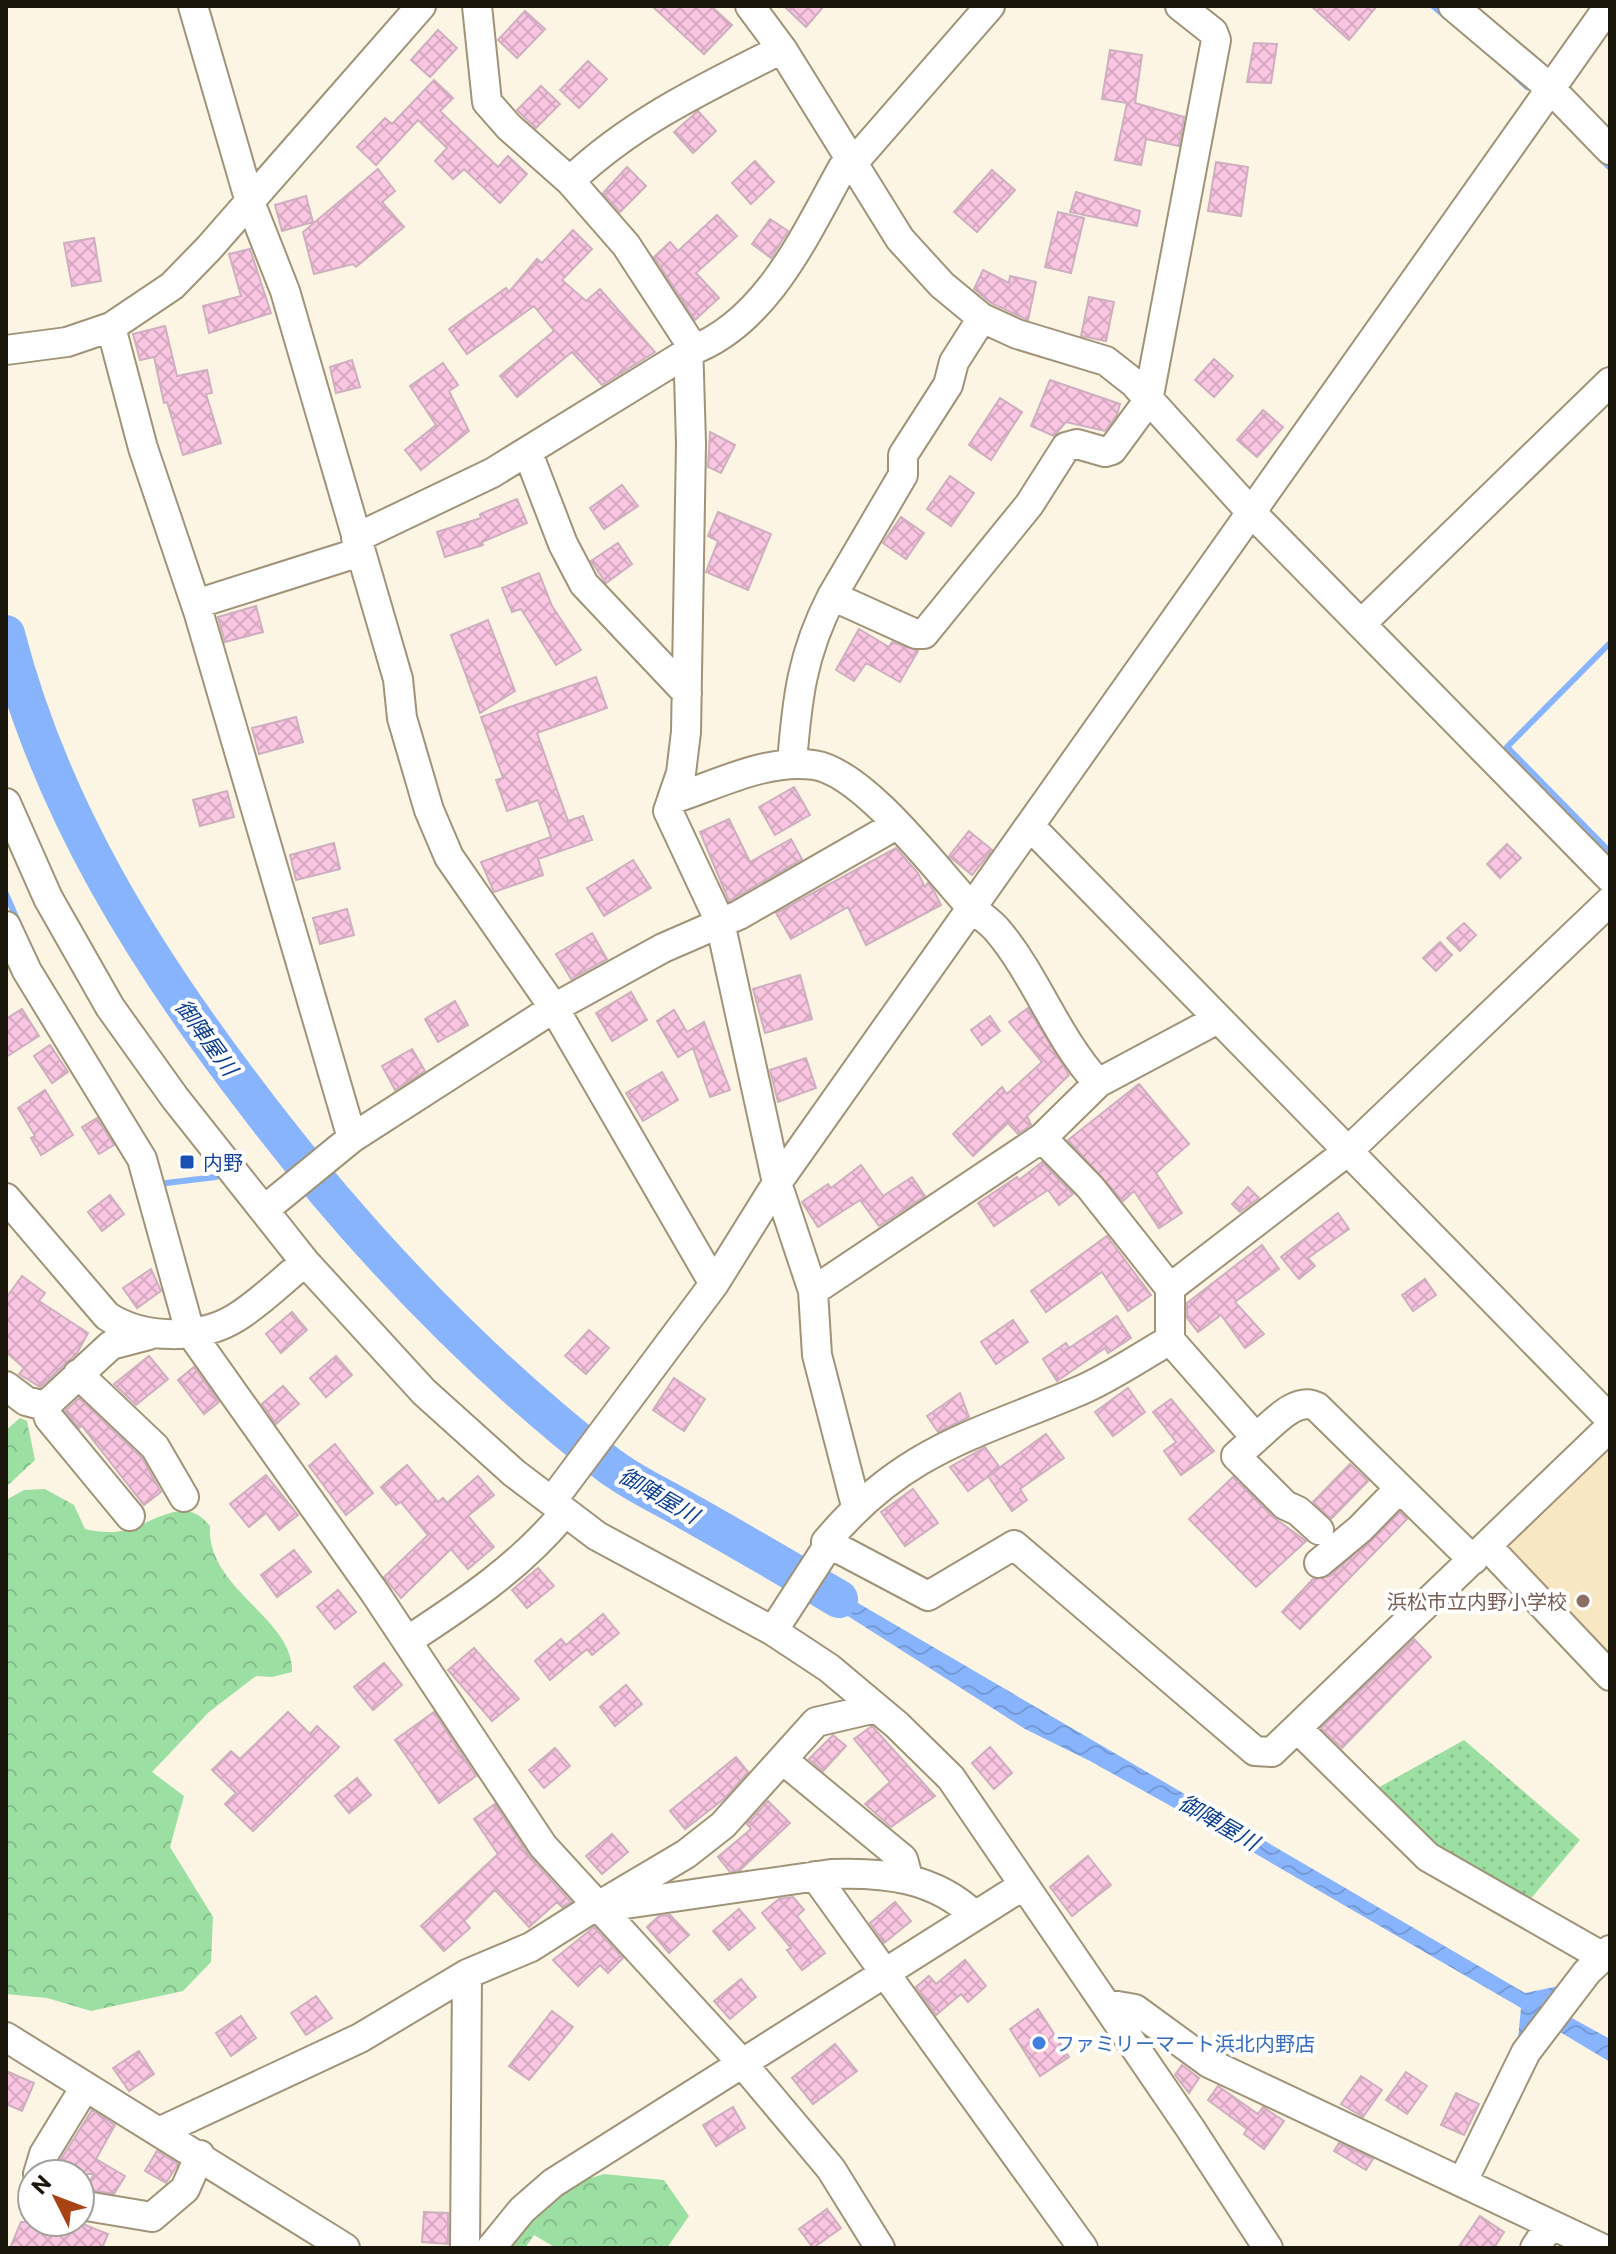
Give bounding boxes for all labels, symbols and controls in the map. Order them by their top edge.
water label: 御陣屋川 [170,993,245,1082]
place label: 内野 [203,1150,243,1174]
marker: 内野 [178,1153,196,1171]
water label: 御陣屋川 [614,1461,706,1530]
place label: 浜松市立内野小学校 [1387,1589,1567,1613]
marker: 浜松市立内野小学校 [1574,1592,1592,1610]
water label: 御陣屋川 [1174,1788,1266,1857]
place label: ファミリーマート浜北内野店 [1055,2031,1315,2055]
marker: ファミリーマート浜北内野店 [1030,2034,1048,2052]
north arrow [16,2158,96,2238]
text: N [25,2169,56,2199]

